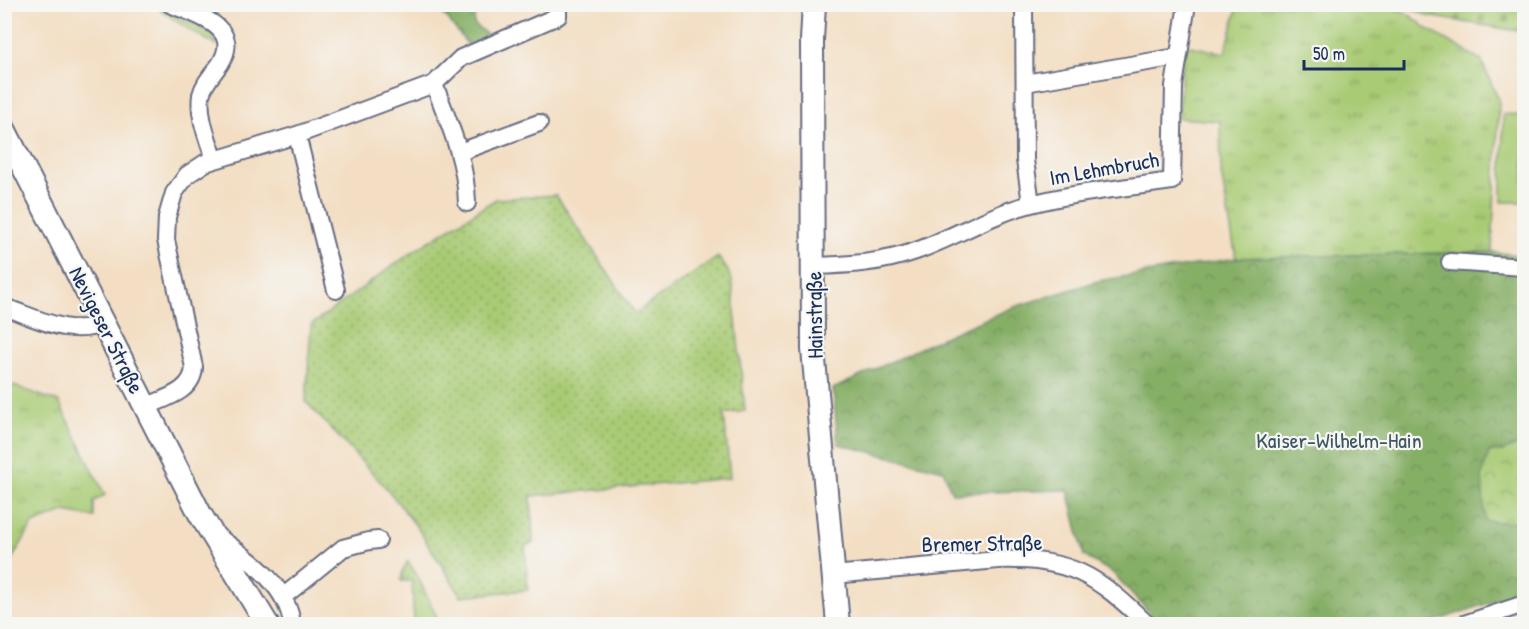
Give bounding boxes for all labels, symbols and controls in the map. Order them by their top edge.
scale bar [1304,33,1404,71]
text: 50 m [1313,41,1345,66]
street label: Im Lehmbruch [1047,144,1161,192]
street label: Nevigeser Straße [62,261,152,399]
street label: Hainstraße [798,271,830,359]
park label: Kaiser-Wilhelm-Hain [1256,425,1422,455]
street label: Bremer Straße [921,527,1043,559]

